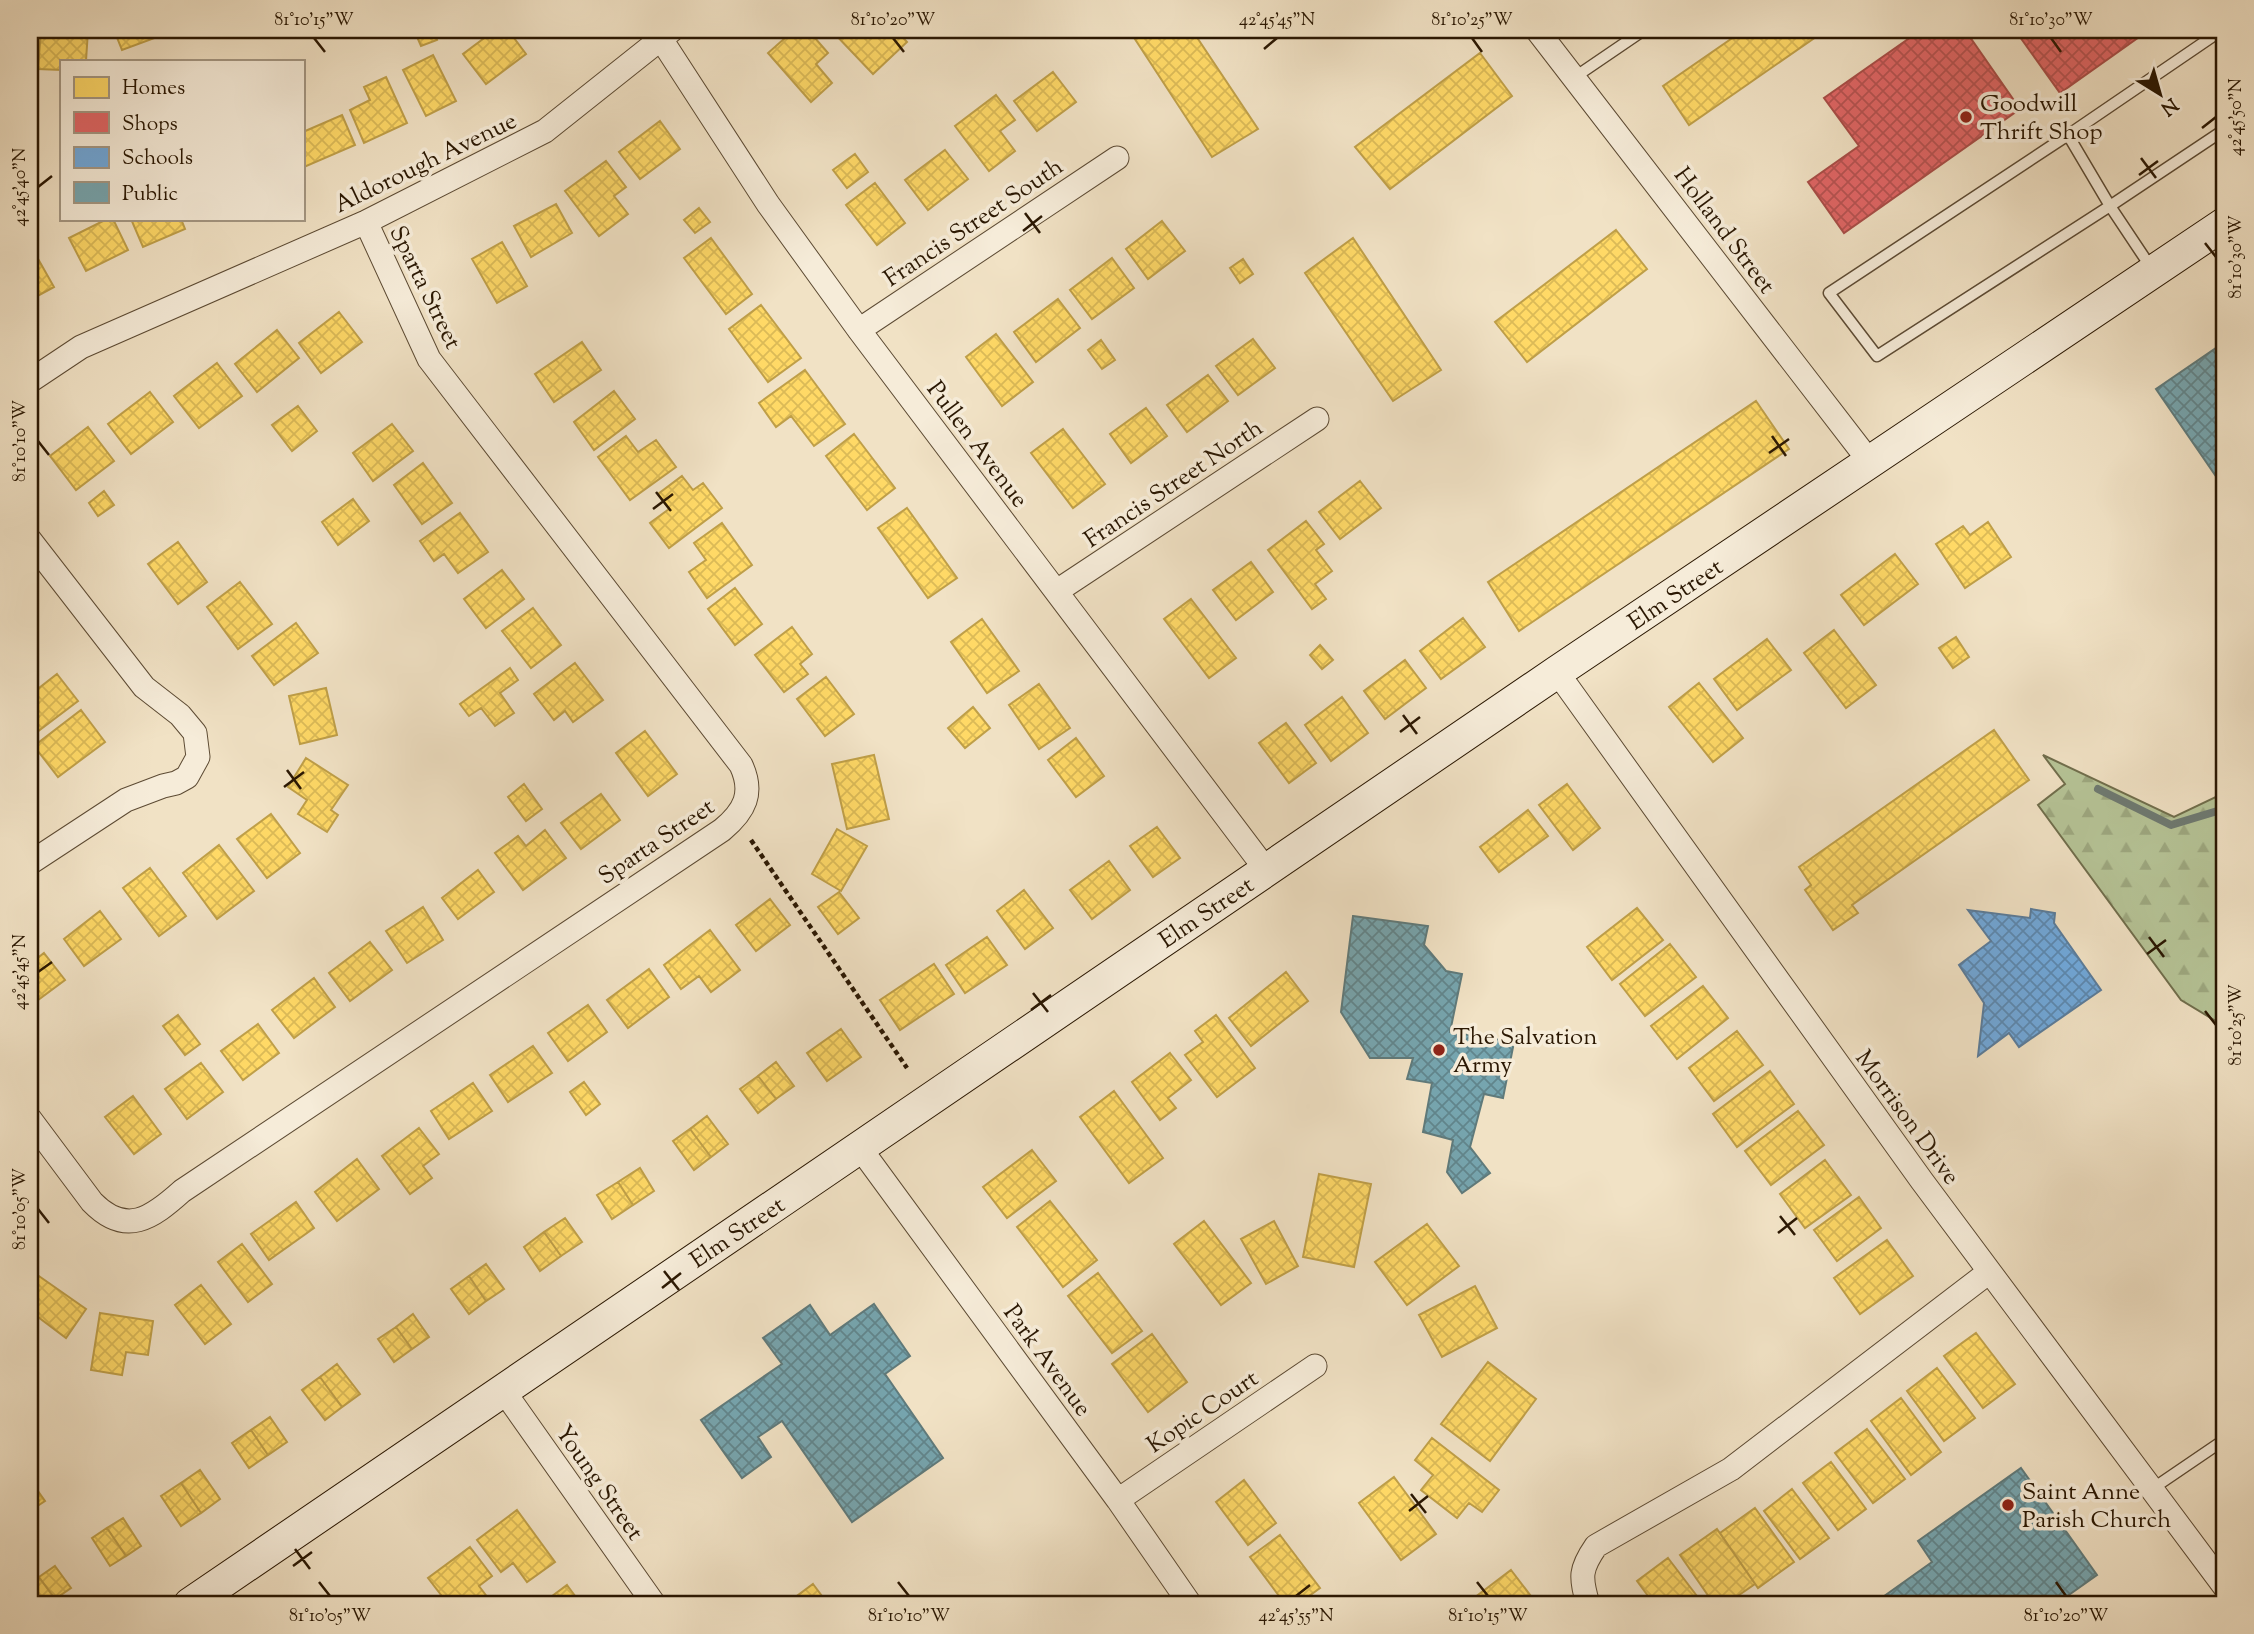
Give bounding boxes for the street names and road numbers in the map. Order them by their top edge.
street label: Aldorough Avenue [329,105,523,223]
street label: Francis Street South [878,151,1071,296]
street label: Holland Street [1664,161,1782,302]
street label: Sparta Street [380,220,469,355]
street label: Pullen Avenue [917,375,1035,516]
street label: Francis Street North [1078,412,1270,557]
street label: Elm Street [1622,551,1730,640]
street label: Sparta Street [592,791,722,894]
street label: Elm Street [1153,869,1261,958]
street label: Morrison Drive [1846,1044,1967,1193]
street label: Elm Street [684,1189,792,1278]
street label: Park Avenue [994,1298,1099,1424]
street label: Kopic Court [1141,1363,1266,1463]
street label: Young Street [546,1418,651,1548]

